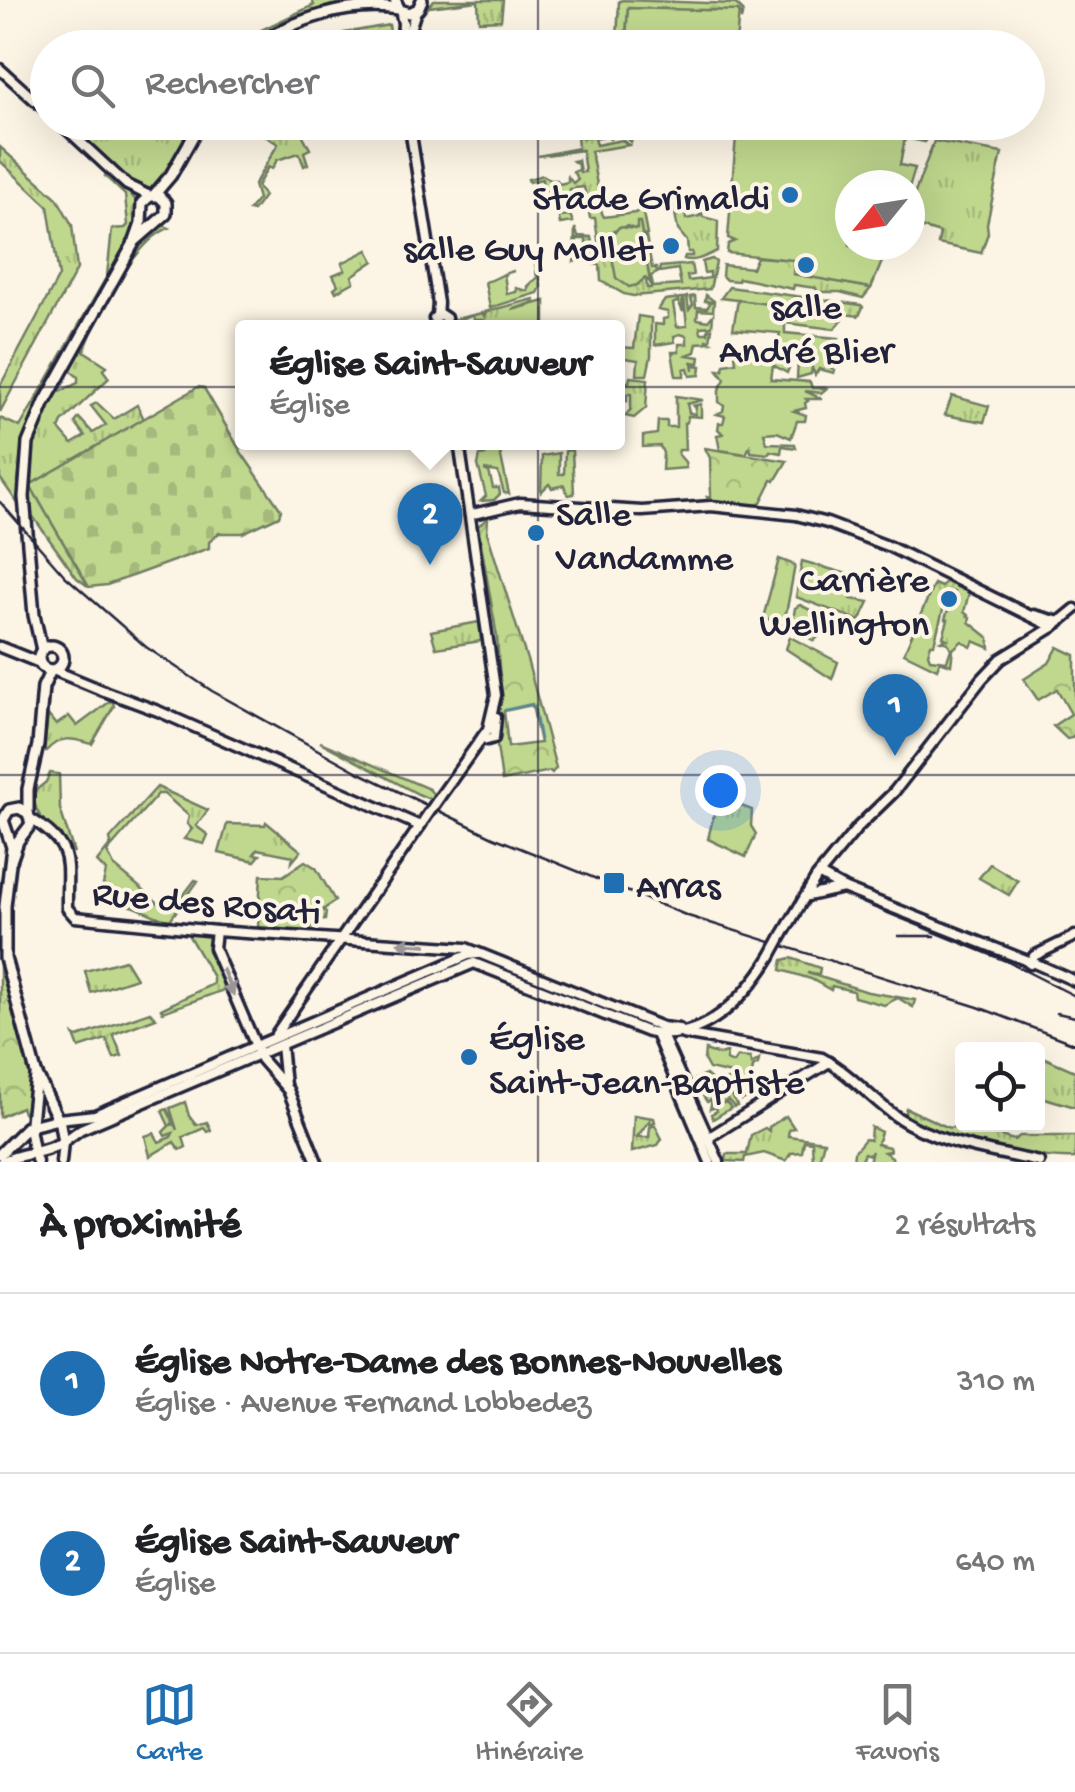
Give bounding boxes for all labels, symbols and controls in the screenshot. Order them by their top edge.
search box [30,30,1045,140]
icon: search [65,58,120,113]
text: Rechercher [145,63,317,107]
north arrow [835,170,925,260]
place label: Stade Grimaldi [532,179,770,223]
marker: Stade Grimaldi [779,184,801,206]
place label: salle Guy Mollet [403,230,654,274]
marker: salle Guy Mollet [660,235,682,257]
marker: salle André Blier [795,254,817,276]
place label: salle André Blier [719,288,896,376]
popup [235,320,625,450]
text: Église Saint-Sauveur [269,344,591,388]
text: Église [269,388,350,426]
pin: 2 [398,482,462,565]
place label: Salle Vandamme [555,495,734,583]
marker: Salle Vandamme [525,522,547,544]
place label: Carrière Wellington [759,561,929,649]
marker: Carrière Wellington [938,588,960,610]
pin: 1 [862,674,928,756]
your location [695,765,746,816]
place label: Arras [636,867,721,911]
marker: Arras [601,870,627,896]
street label: Rue des Rosati [90,874,323,938]
one-way arrow [395,936,427,952]
one-way arrow [220,967,236,997]
place label: Église Saint-Jean-Baptiste [489,1019,805,1107]
map controls [955,1042,1045,1132]
button: locate [955,1042,1045,1132]
marker: Église Saint-Jean-Baptiste [458,1046,480,1068]
text: À proximité [40,1203,241,1252]
text: 2 résultats [894,1208,1035,1246]
text: Église Notre-Dame des Bonnes-Nouvelles [135,1342,781,1386]
text: 1 [66,1364,79,1402]
text: 310 m [957,1364,1035,1402]
text: Église · Avenue Fernand Lobbedez [135,1386,591,1424]
text: Église Saint-Sauveur [135,1522,456,1566]
text: 2 [65,1544,80,1582]
text: 640 m [955,1544,1035,1582]
text: Église [135,1566,215,1604]
tab: Carte [136,1677,203,1770]
tab: Itinéraire [475,1677,583,1770]
tab: Favoris [856,1677,939,1770]

